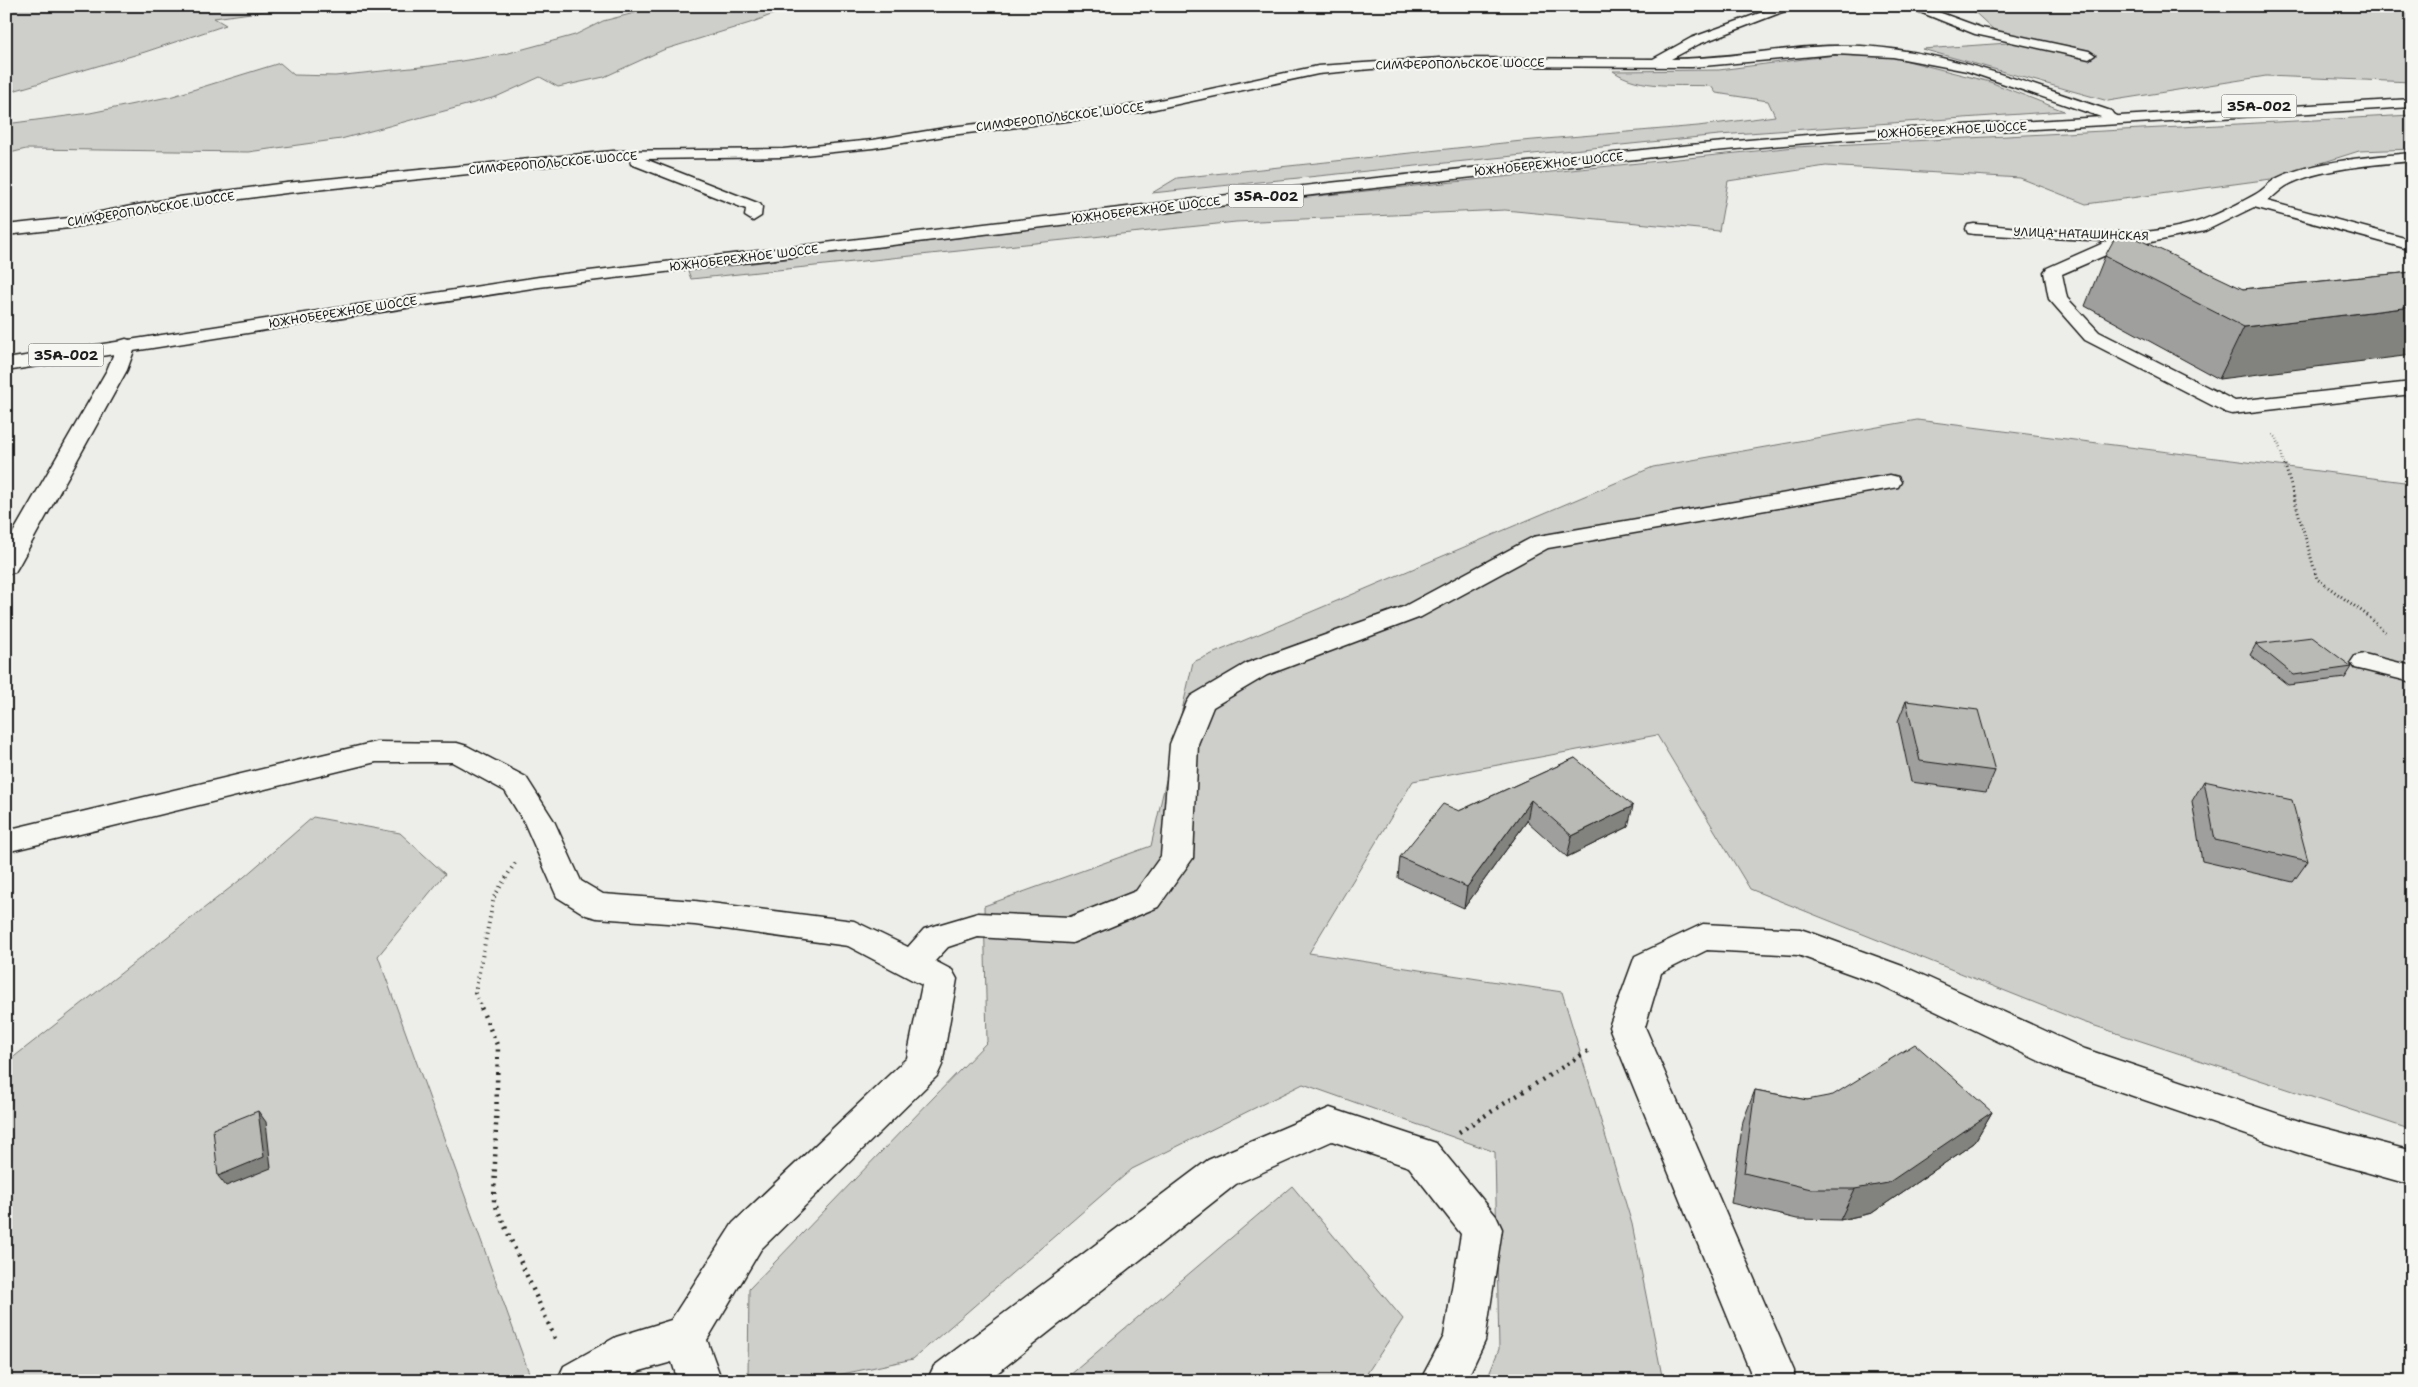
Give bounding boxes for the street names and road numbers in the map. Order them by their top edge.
street label: СИМФЕРОПОЛЬСКОЕ ШОССЕ [1375,55,1545,73]
road number: 35А-002 [2222,94,2296,118]
street label: СИМФЕРОПОЛЬСКОЕ ШОССЕ [975,99,1145,135]
street label: ЮЖНОБЕРЕЖНОЕ ШОССЕ [1877,118,2027,142]
street label: СИМФЕРОПОЛЬСКОЕ ШОССЕ [468,148,638,178]
street label: ЮЖНОБЕРЕЖНОЕ ШОССЕ [1474,148,1624,180]
road number: 35А-002 [1228,185,1304,208]
street label: СИМФЕРОПОЛЬСКОЕ ШОССЕ [66,188,236,230]
street label: ЮЖНОБЕРЕЖНОЕ ШОССЕ [1071,193,1221,227]
street label: УЛИЦА НАТАШИНСКАЯ [2013,224,2149,244]
street label: ЮЖНОБЕРЕЖНОЕ ШОССЕ [669,241,819,275]
street label: ЮЖНОБЕРЕЖНОЕ ШОССЕ [268,292,418,332]
road number: 35А-002 [28,344,104,366]

